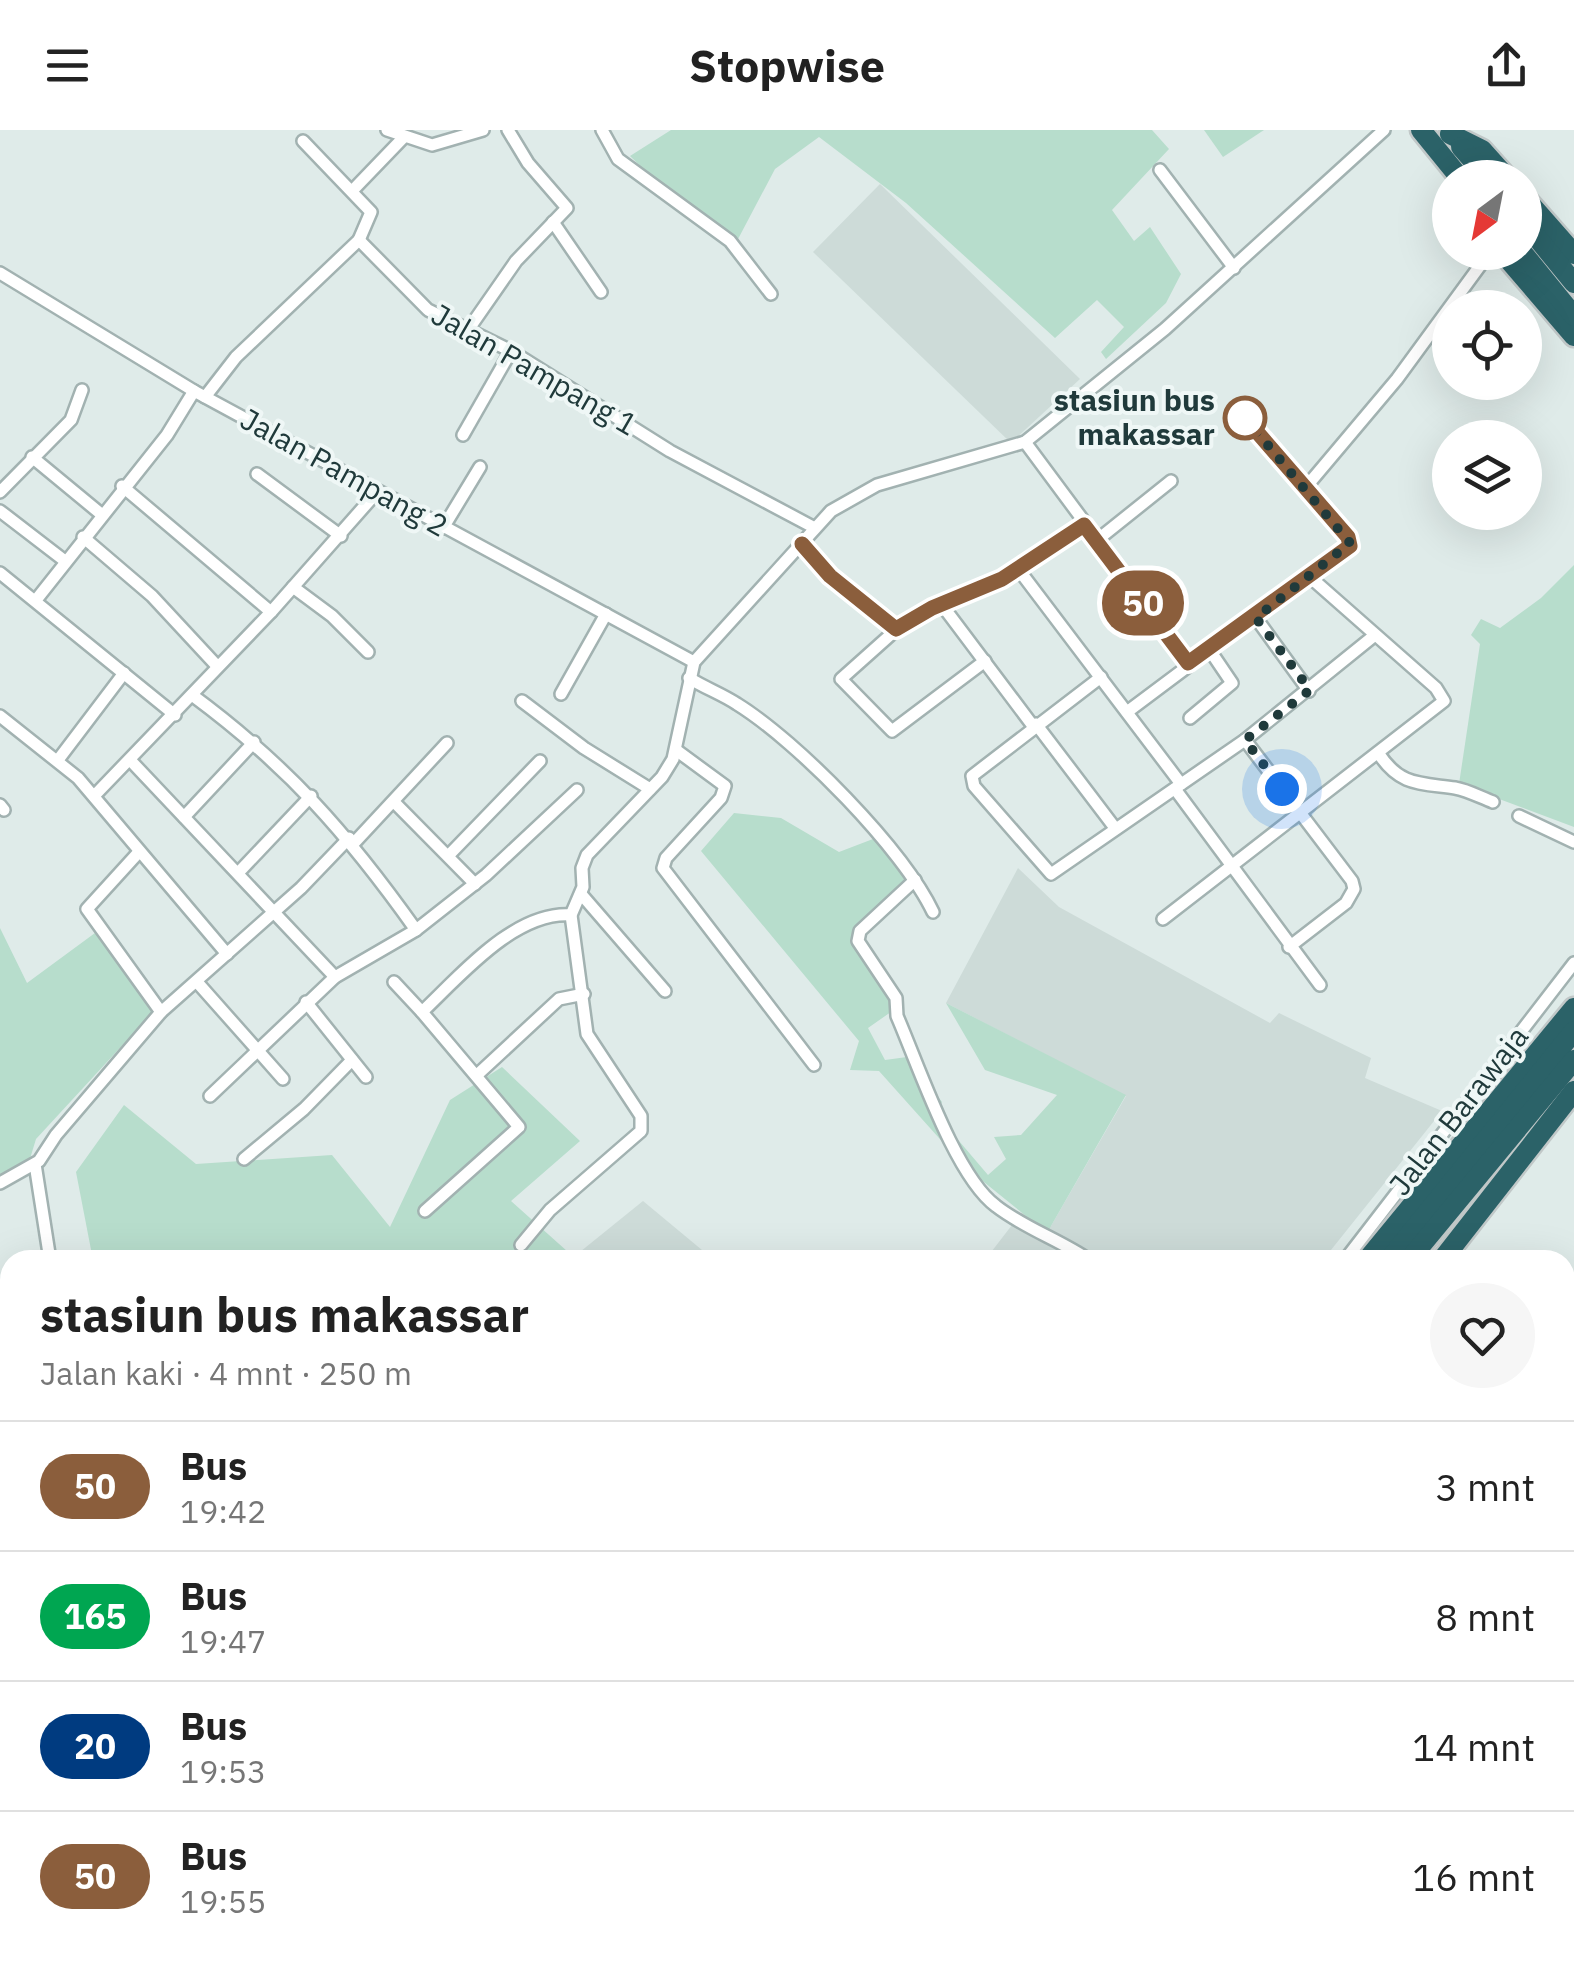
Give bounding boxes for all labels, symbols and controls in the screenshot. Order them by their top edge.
text: Stopwise [689,36,885,94]
icon: menu [40,38,95,93]
icon: share [1479,38,1534,93]
north arrow [1432,160,1542,270]
map controls [1432,160,1542,530]
button: locate [1432,290,1542,400]
street label: Jalan Pampang 1 [425,294,645,443]
place label: stasiun bus makassar [1054,380,1215,453]
marker: stasiun bus makassar [1224,397,1266,439]
street label: Jalan Pampang 2 [234,399,455,545]
button: layers [1432,420,1542,530]
line badge: 50 [1098,570,1188,636]
text: 50 [1122,580,1164,626]
your location [1257,764,1307,814]
street label: Jalan Barawaja [1380,1018,1536,1203]
text: stasiun bus makassar [40,1283,529,1345]
button: heart [1430,1283,1535,1388]
text: Jalan kaki · 4 mnt · 250 m [40,1352,412,1394]
text: Bus [180,1441,247,1490]
text: 3 mnt [1435,1462,1535,1511]
text: 50 [74,1463,116,1509]
text: 19:42 [180,1490,266,1532]
text: Bus [180,1571,247,1620]
text: 8 mnt [1435,1592,1535,1641]
text: 165 [63,1593,127,1639]
text: 19:47 [180,1620,266,1662]
text: Bus [180,1701,247,1750]
text: 14 mnt [1412,1722,1535,1771]
text: 20 [74,1723,116,1769]
text: 19:53 [180,1750,266,1792]
text: Bus [180,1831,247,1880]
text: 16 mnt [1412,1852,1535,1901]
text: 50 [74,1853,116,1899]
text: 19:55 [180,1880,266,1922]

